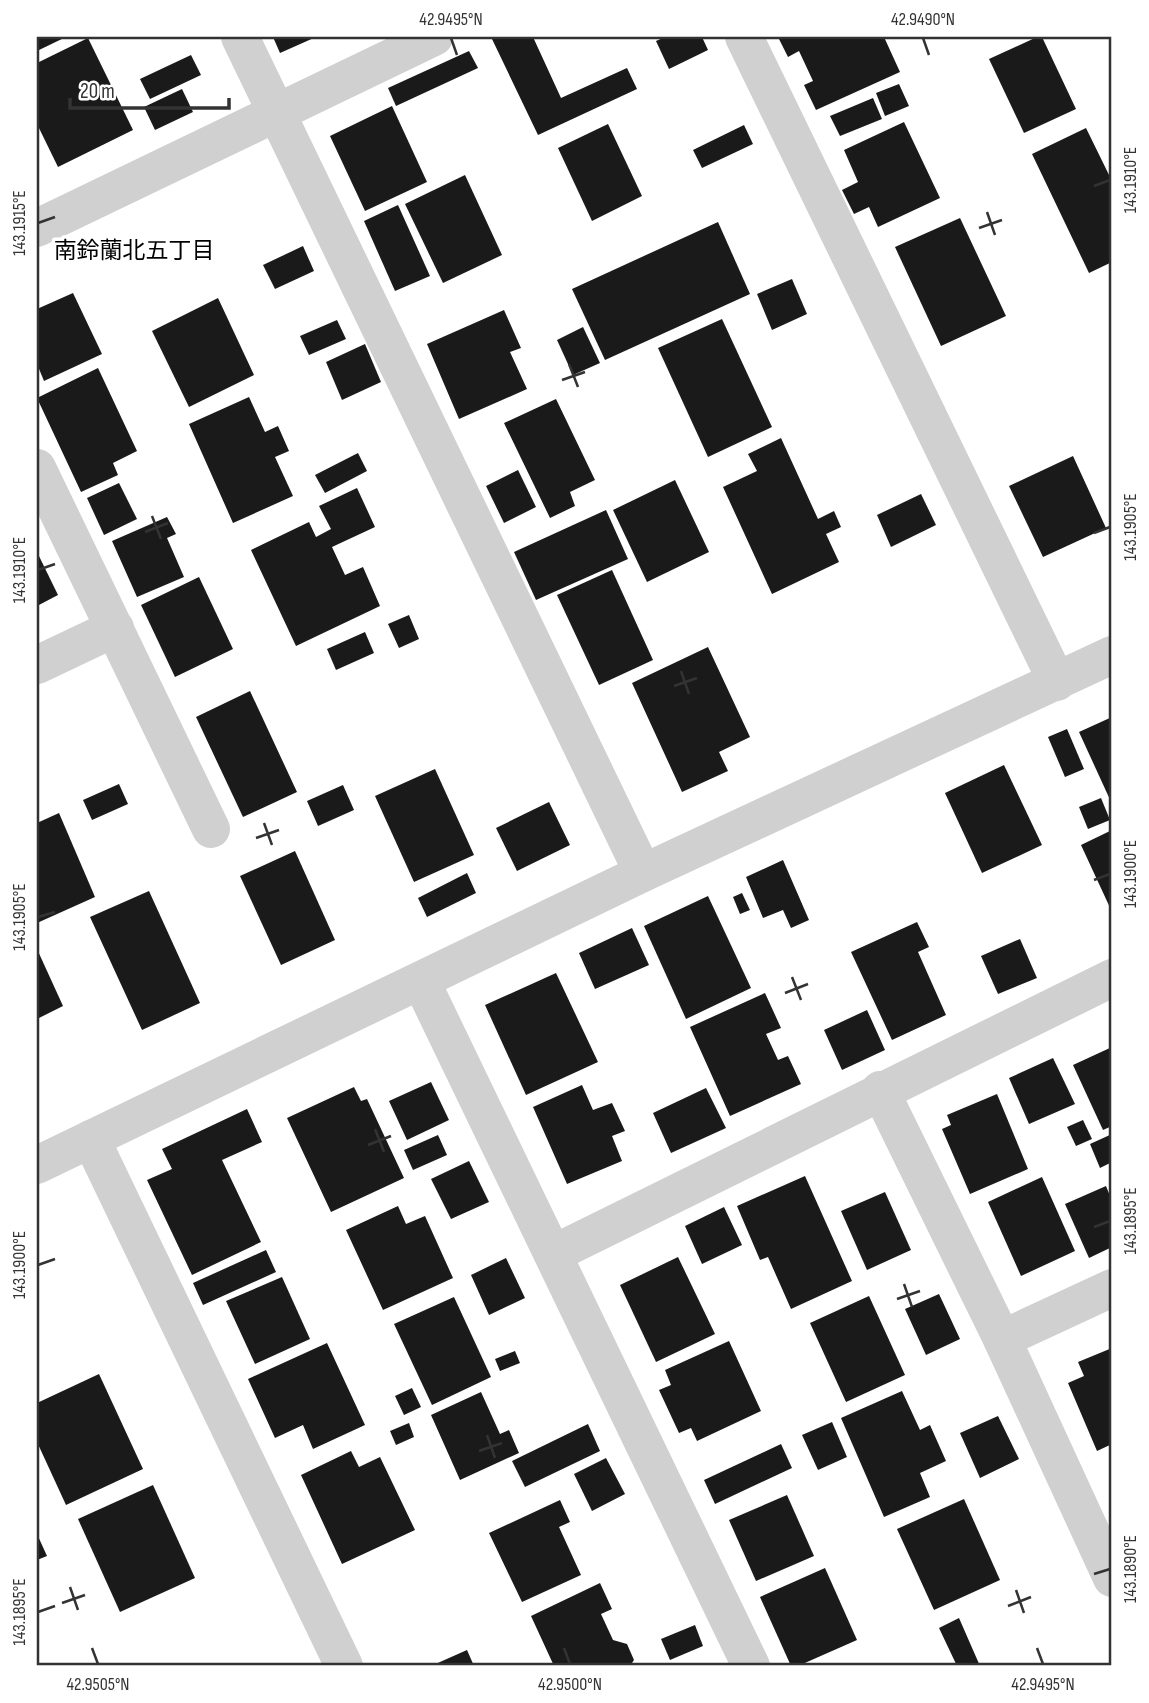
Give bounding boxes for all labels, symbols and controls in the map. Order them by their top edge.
text: 42.9495°N [419,9,483,30]
text: 42.9490°N [891,9,955,30]
scale bar [70,66,229,110]
text: 20 m [80,79,115,104]
text: 143.1910°E [1120,147,1141,213]
text: 143.1915°E [9,190,30,256]
district label: 南鈴蘭北五丁目 [54,237,215,265]
text: 143.1905°E [1120,493,1141,561]
text: 143.1910°E [9,537,30,603]
text: 143.1900°E [1120,840,1141,908]
text: 143.1905°E [9,883,30,951]
text: 143.1895°E [1120,1187,1141,1255]
text: 143.1900°E [9,1231,30,1299]
text: 143.1890°E [1120,1535,1141,1603]
text: 143.1895°E [9,1578,30,1646]
text: 42.9505°N [67,1674,130,1695]
text: 42.9500°N [538,1674,602,1695]
text: 42.9495°N [1011,1674,1075,1695]

